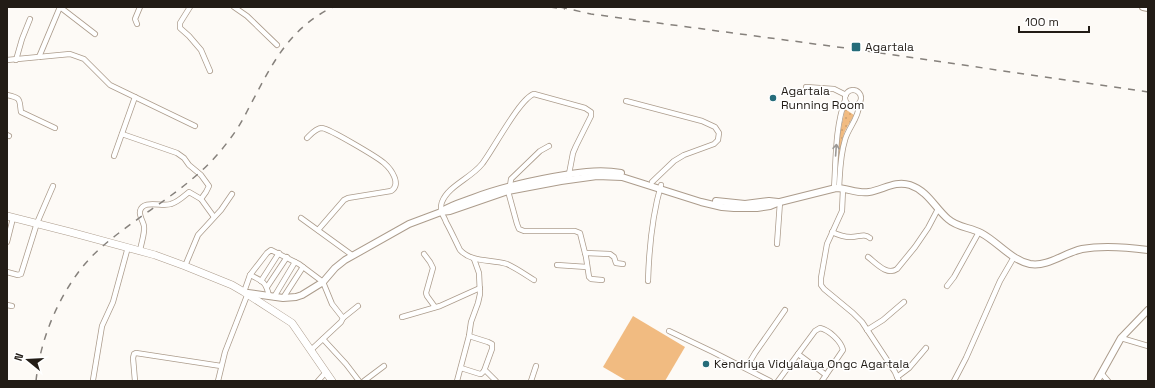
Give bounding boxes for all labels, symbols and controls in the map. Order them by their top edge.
scale bar [1019,8,1089,34]
text: 100 m [1025,14,1059,30]
place label: Agartala [865,39,914,55]
marker: Agartala [850,41,862,53]
place label: Agartala Running Room [781,83,864,113]
marker: Agartala Running Room [768,93,778,103]
one-way arrow [833,144,840,157]
north arrow [8,340,48,380]
text: N [11,351,26,363]
place label: Kendriya Vidyalaya Ongc Agartala [714,356,909,372]
marker: Kendriya Vidyalaya Ongc Agartala [701,359,711,369]

